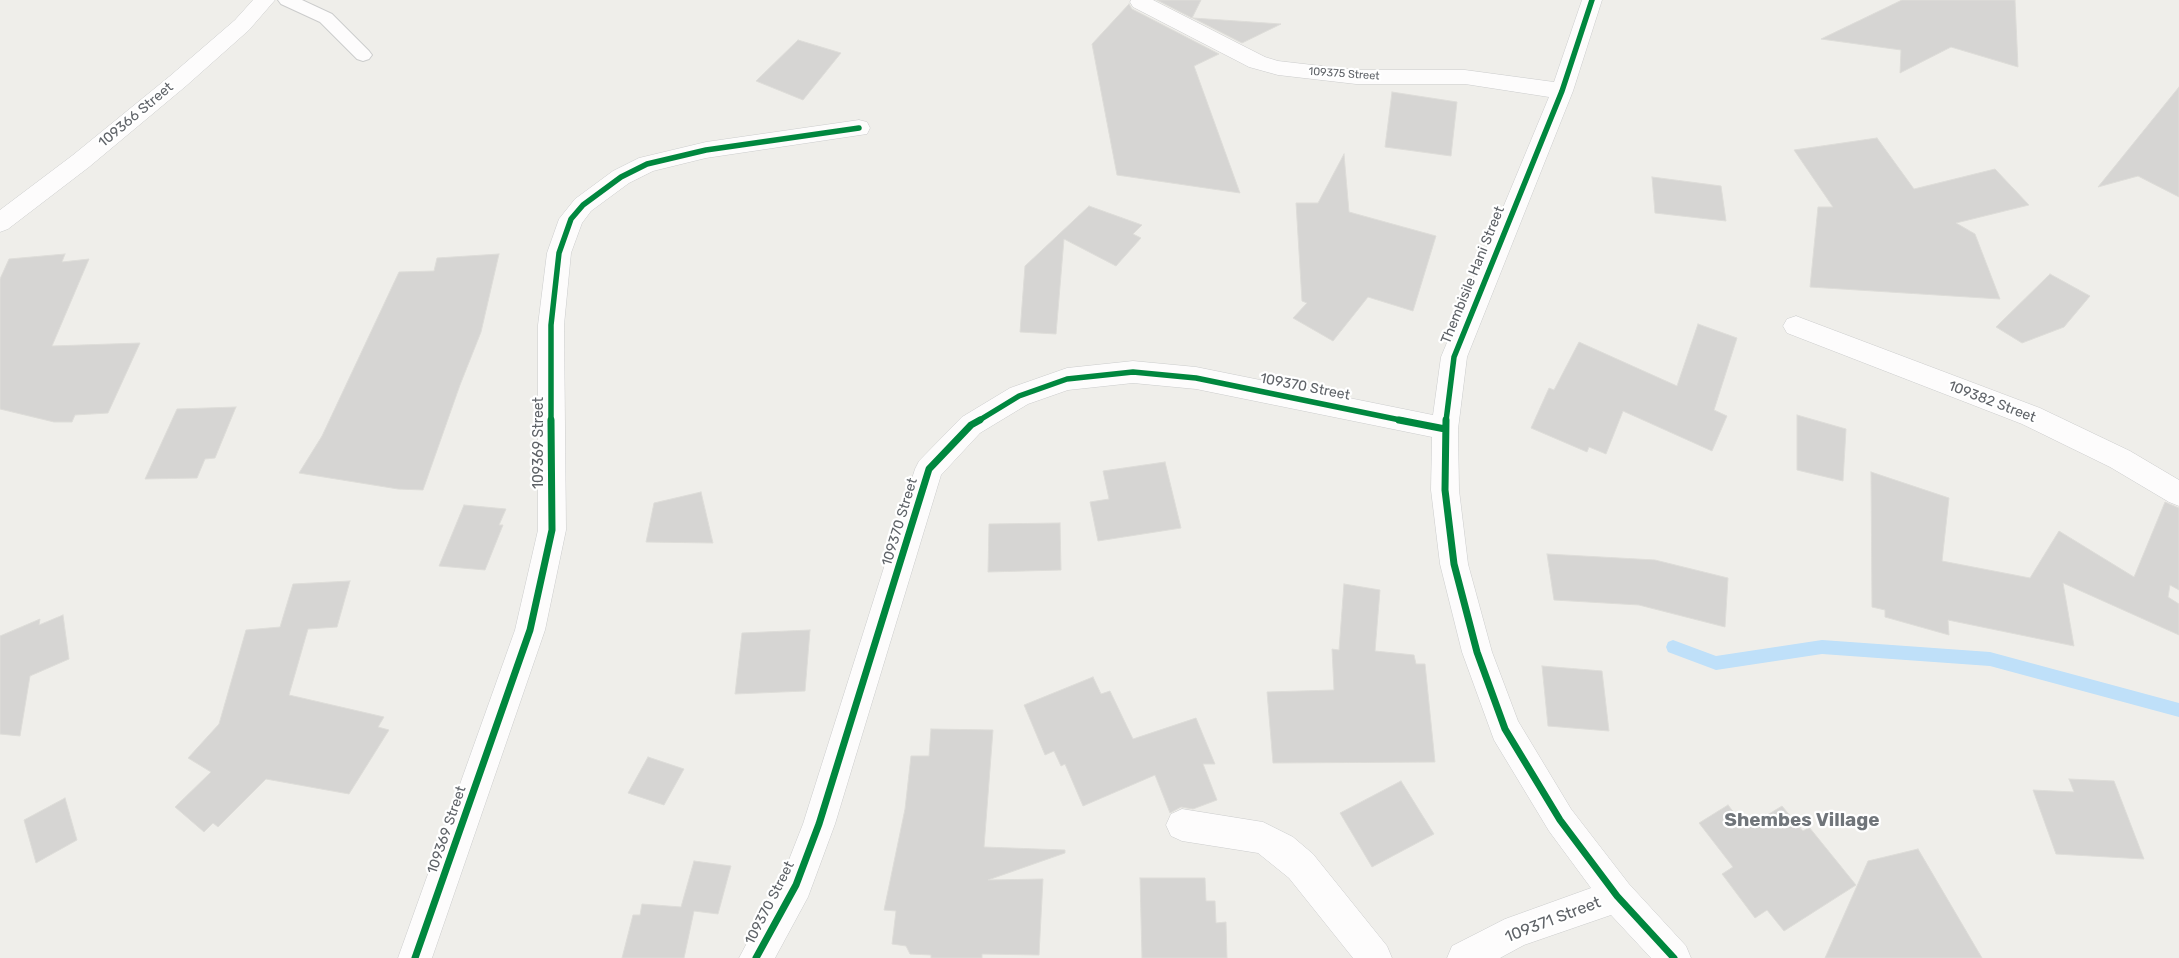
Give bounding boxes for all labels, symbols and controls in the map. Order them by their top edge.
street label: 109375 Street [1308,65,1380,83]
street label: 109366 Street [95,79,177,151]
street label: Thembisile Hani Street [1438,204,1508,346]
street label: 109370 Street [1259,370,1351,404]
street label: 109382 Street [1946,378,2038,426]
street label: 109369 Street [531,397,547,489]
street label: 109370 Street [879,476,921,568]
street label: 109369 Street [424,784,470,876]
district label: Shembes Village [1724,810,1880,832]
street label: 109370 Street [742,858,798,948]
street label: 109371 Street [1502,893,1604,947]

